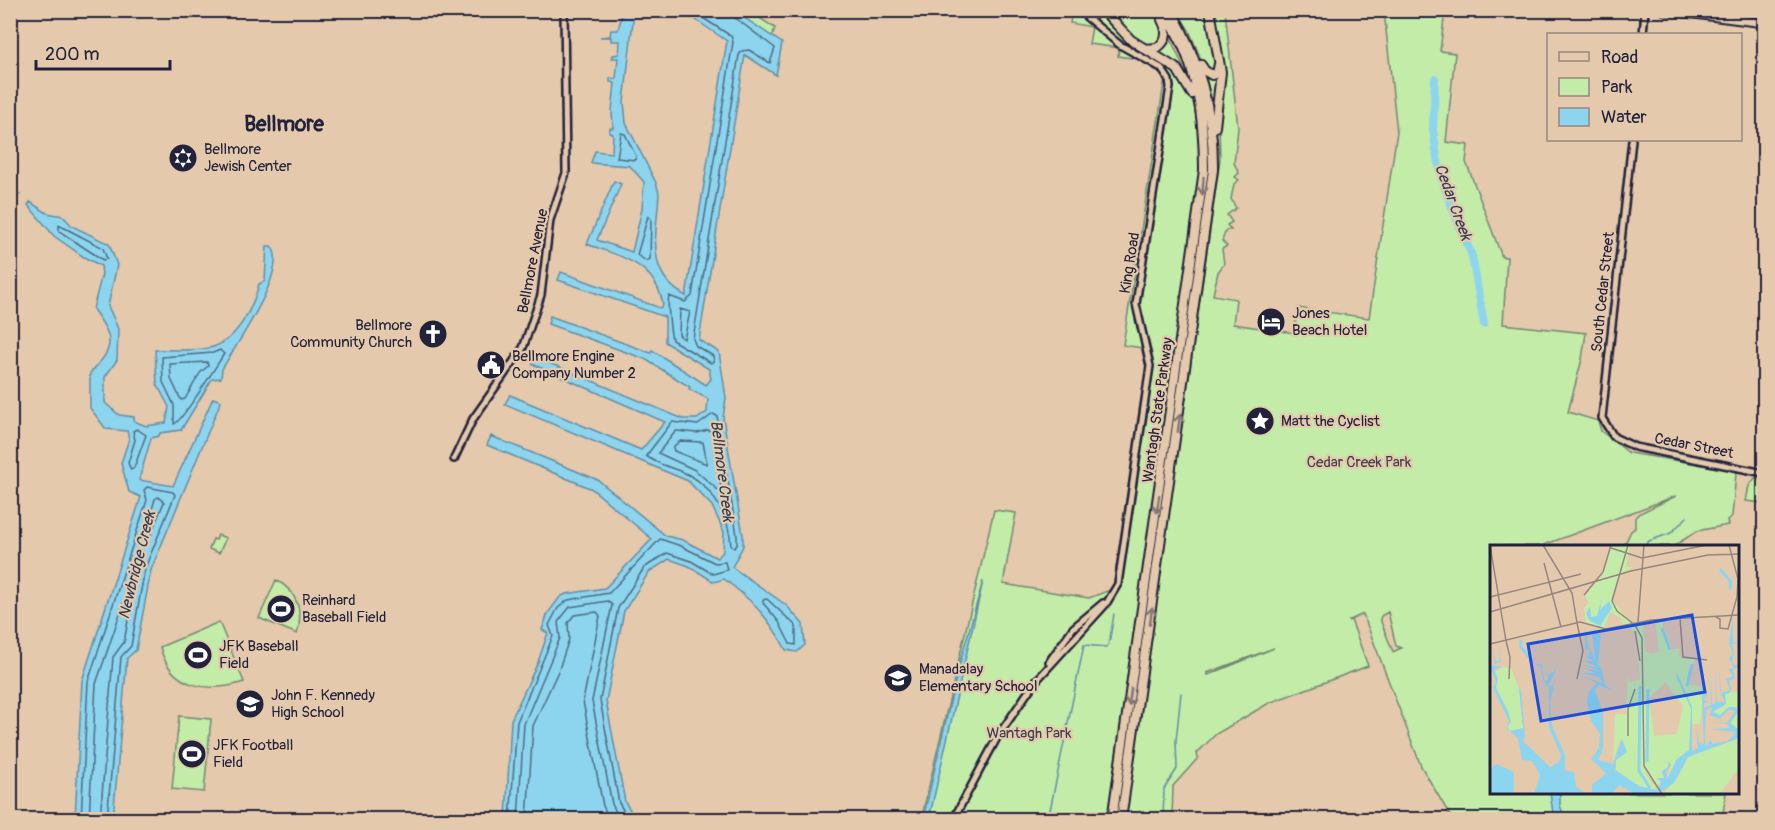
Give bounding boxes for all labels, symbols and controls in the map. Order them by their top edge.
scale bar [36,33,170,71]
legend [1547,33,1742,141]
text: 200 m [45,43,100,66]
text: Road [1601,46,1638,69]
text: Park [1601,76,1633,99]
text: Water [1601,106,1647,129]
district label: Bellmore [244,111,324,138]
place label: Bellmore Jewish Center [204,140,293,176]
synagogue icon: Bellmore Jewish Center [167,142,199,174]
water label: Cedar Creek [1430,161,1477,244]
one-way arrow [1197,176,1208,196]
street label: Bellmore Avenue [514,206,553,315]
street label: South Cedar Street [1587,230,1619,353]
street label: King Road [1116,231,1144,295]
place label: Jones Beach Hotel [1292,304,1367,340]
hotel icon: Jones Beach Hotel [1255,306,1287,338]
place label: Bellmore Community Church [290,316,413,352]
church icon: Bellmore Community Church [417,318,449,350]
street label: Wantagh State Parkway [1138,336,1178,484]
place label: Bellmore Engine Company Number 2 [512,347,636,383]
public building icon: Bellmore Engine Company Number 2 [475,349,507,381]
place icon: Matt the Cyclist [1244,405,1276,437]
place label: Matt the Cyclist [1281,412,1381,431]
one-way arrow [1173,414,1184,434]
water label: Bellmore Creek [706,419,738,524]
street label: Cedar Street [1653,429,1736,463]
park label: Cedar Creek Park [1307,453,1412,472]
one-way arrow [1152,494,1163,513]
water label: Newbridge Creek [114,508,160,621]
inset map [1490,545,1739,794]
place label: Reinhard Baseball Field [302,591,386,627]
sports icon: Reinhard Baseball Field [265,593,297,625]
one-way arrow [1145,607,1156,627]
place label: JFK Baseball Field [219,637,299,673]
sports icon: JFK Baseball Field [182,639,214,671]
place label: Manadalay Elementary School [919,660,1038,696]
school or university icon: Manadalay Elementary School [882,662,914,694]
place label: John F. Kennedy High School [271,686,375,722]
one-way arrow [1124,687,1135,706]
school or university icon: John F. Kennedy High School [234,688,266,720]
park label: Wantagh Park [987,724,1072,743]
place label: JFK Football Field [213,736,293,772]
sports icon: JFK Football Field [176,738,208,770]

